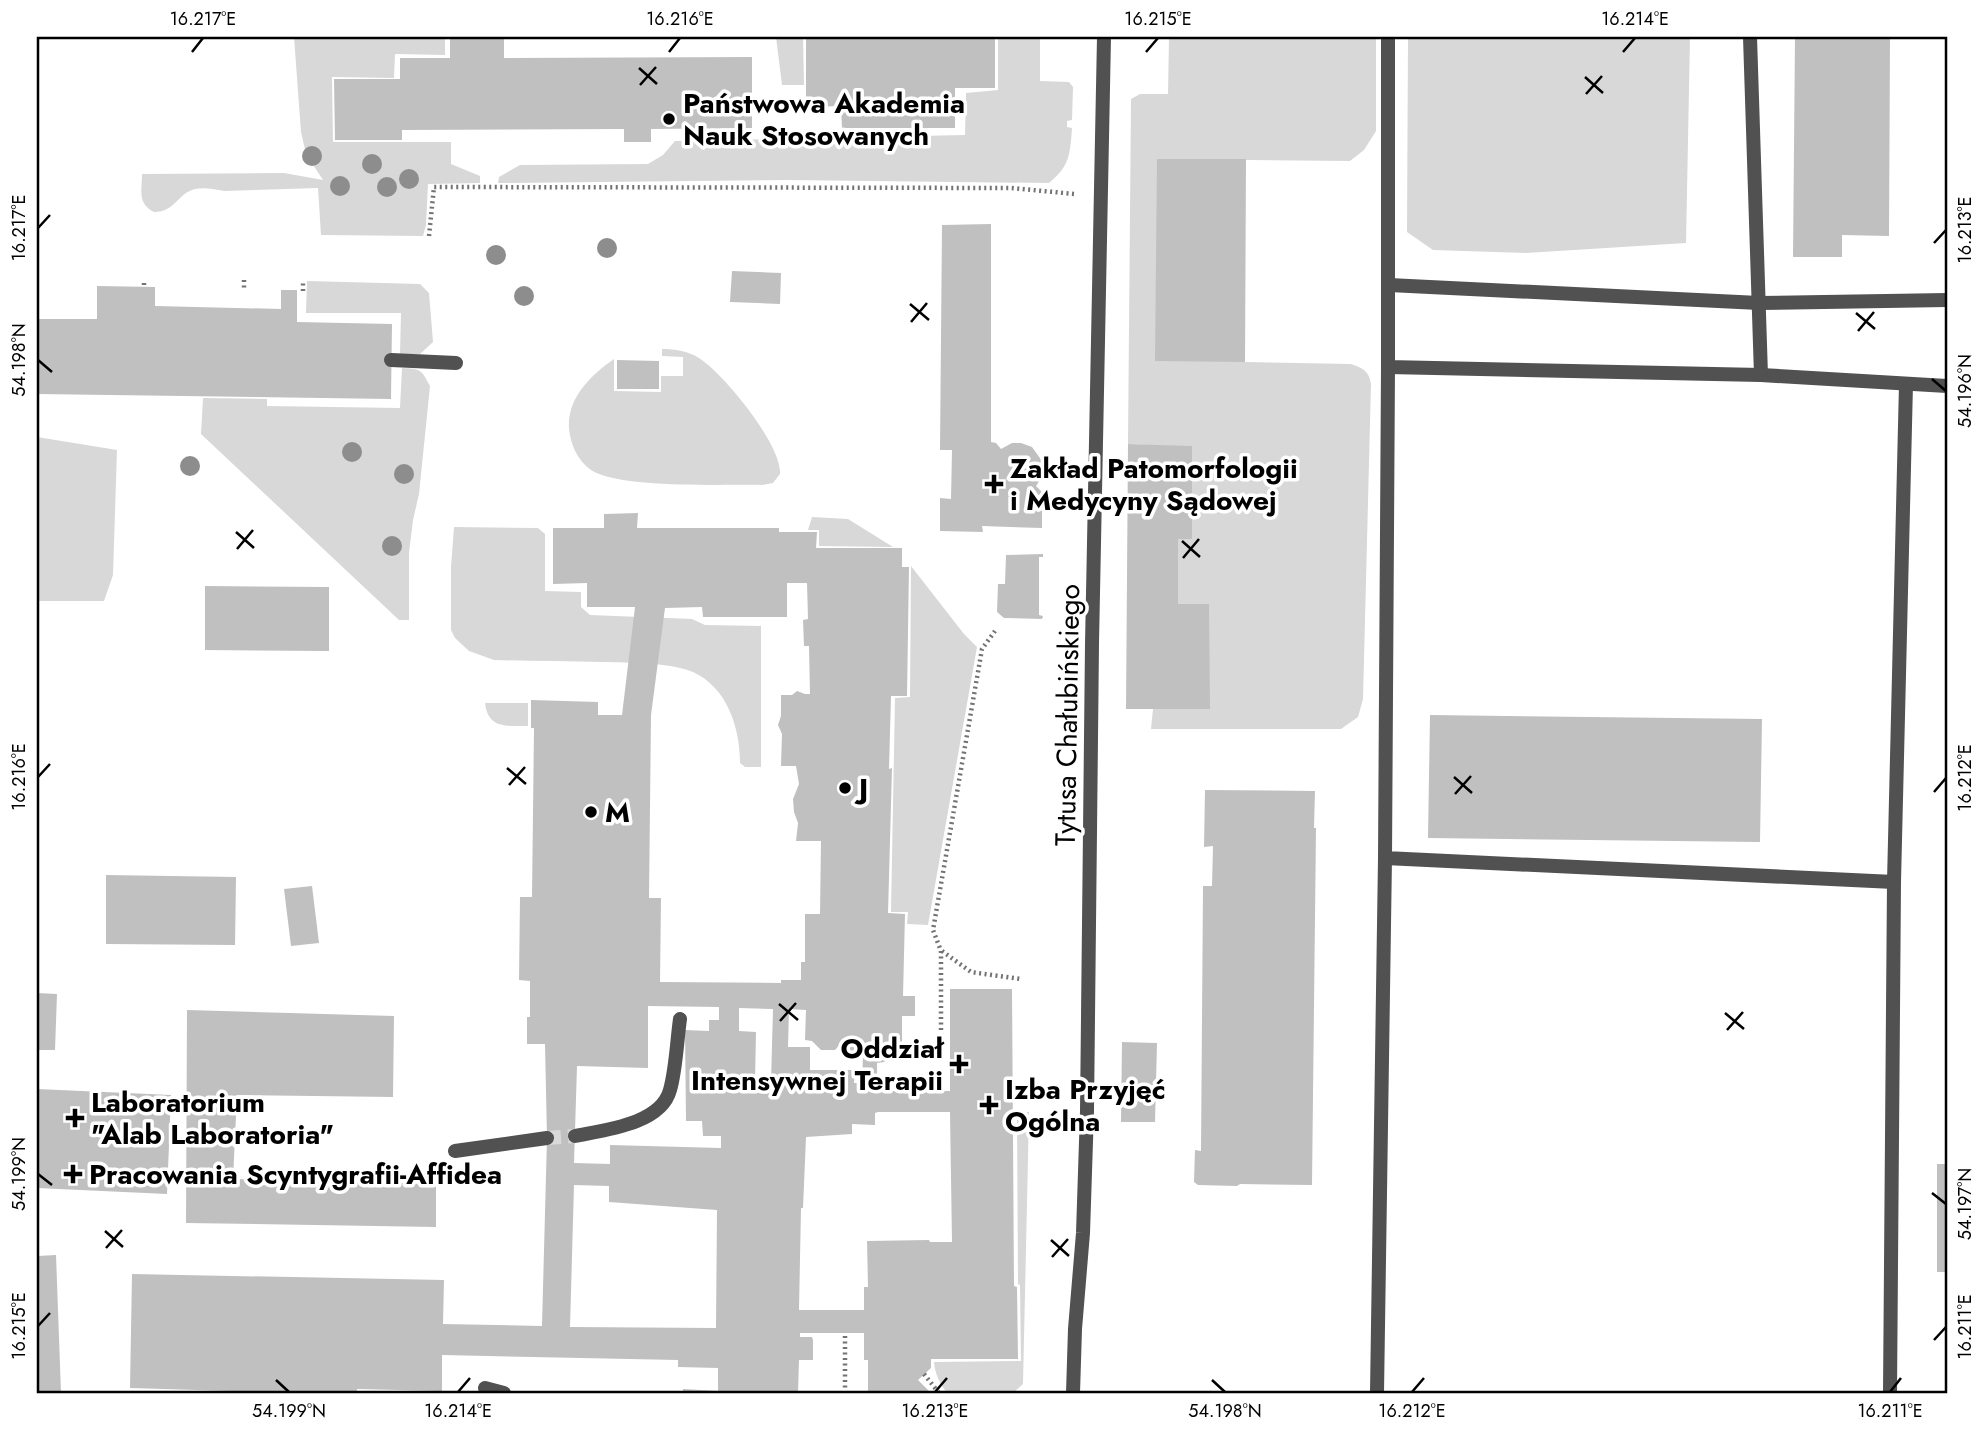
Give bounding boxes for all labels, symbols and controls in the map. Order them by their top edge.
text: 16.217°E [170,6,236,32]
text: 16.216°E [646,6,714,32]
text: 16.215°E [1124,6,1192,32]
text: 16.214°E [1601,6,1669,32]
place label: Państwowa Akademia Nauk Stosowanych [683,83,965,156]
marker: Państwowa Akademia Nauk Stosowanych [661,111,677,127]
text: 16.217°E [6,195,32,261]
text: 16.213°E [1952,197,1978,263]
text: 54.198°N [6,323,32,397]
text: 54.196°N [1952,354,1978,428]
place label: Zakład Patomorfologii i Medycyny Sądowej [1010,448,1298,521]
marker: Zakład Patomorfologii i Medycyny Sądowej [984,474,1004,494]
street label: Tytusa Chałubińskiego [1045,584,1090,846]
text: 16.216°E [6,743,32,811]
text: 16.212°E [1952,744,1978,812]
place label: J [854,768,868,809]
marker: J [837,780,853,796]
place label: M [605,792,630,833]
marker: M [583,804,599,820]
place label: Oddział Intensywnej Terapii [691,1028,945,1101]
marker: Oddział Intensywnej Terapii [949,1054,969,1074]
place label: Izba Przyjęć Ogólna [1005,1069,1166,1142]
place label: Laboratorium "Alab Laboratoria" [91,1082,334,1155]
marker: Izba Przyjęć Ogólna [979,1095,999,1115]
marker: Laboratorium "Alab Laboratoria" [65,1108,85,1128]
text: 54.199°N [6,1137,32,1211]
place label: Pracowania Scyntygrafii-Affidea [89,1154,502,1195]
marker: Pracowania Scyntygrafii-Affidea [63,1164,83,1184]
text: 54.197°N [1952,1168,1978,1240]
text: 16.215°E [6,1292,32,1360]
text: 16.211°E [1952,1294,1978,1360]
text: 54.199°N [252,1398,326,1424]
text: 16.214°E [424,1398,492,1424]
text: 16.213°E [902,1398,968,1424]
text: 54.198°N [1188,1398,1262,1424]
text: 16.212°E [1378,1398,1446,1424]
text: 16.211°E [1857,1398,1923,1424]

